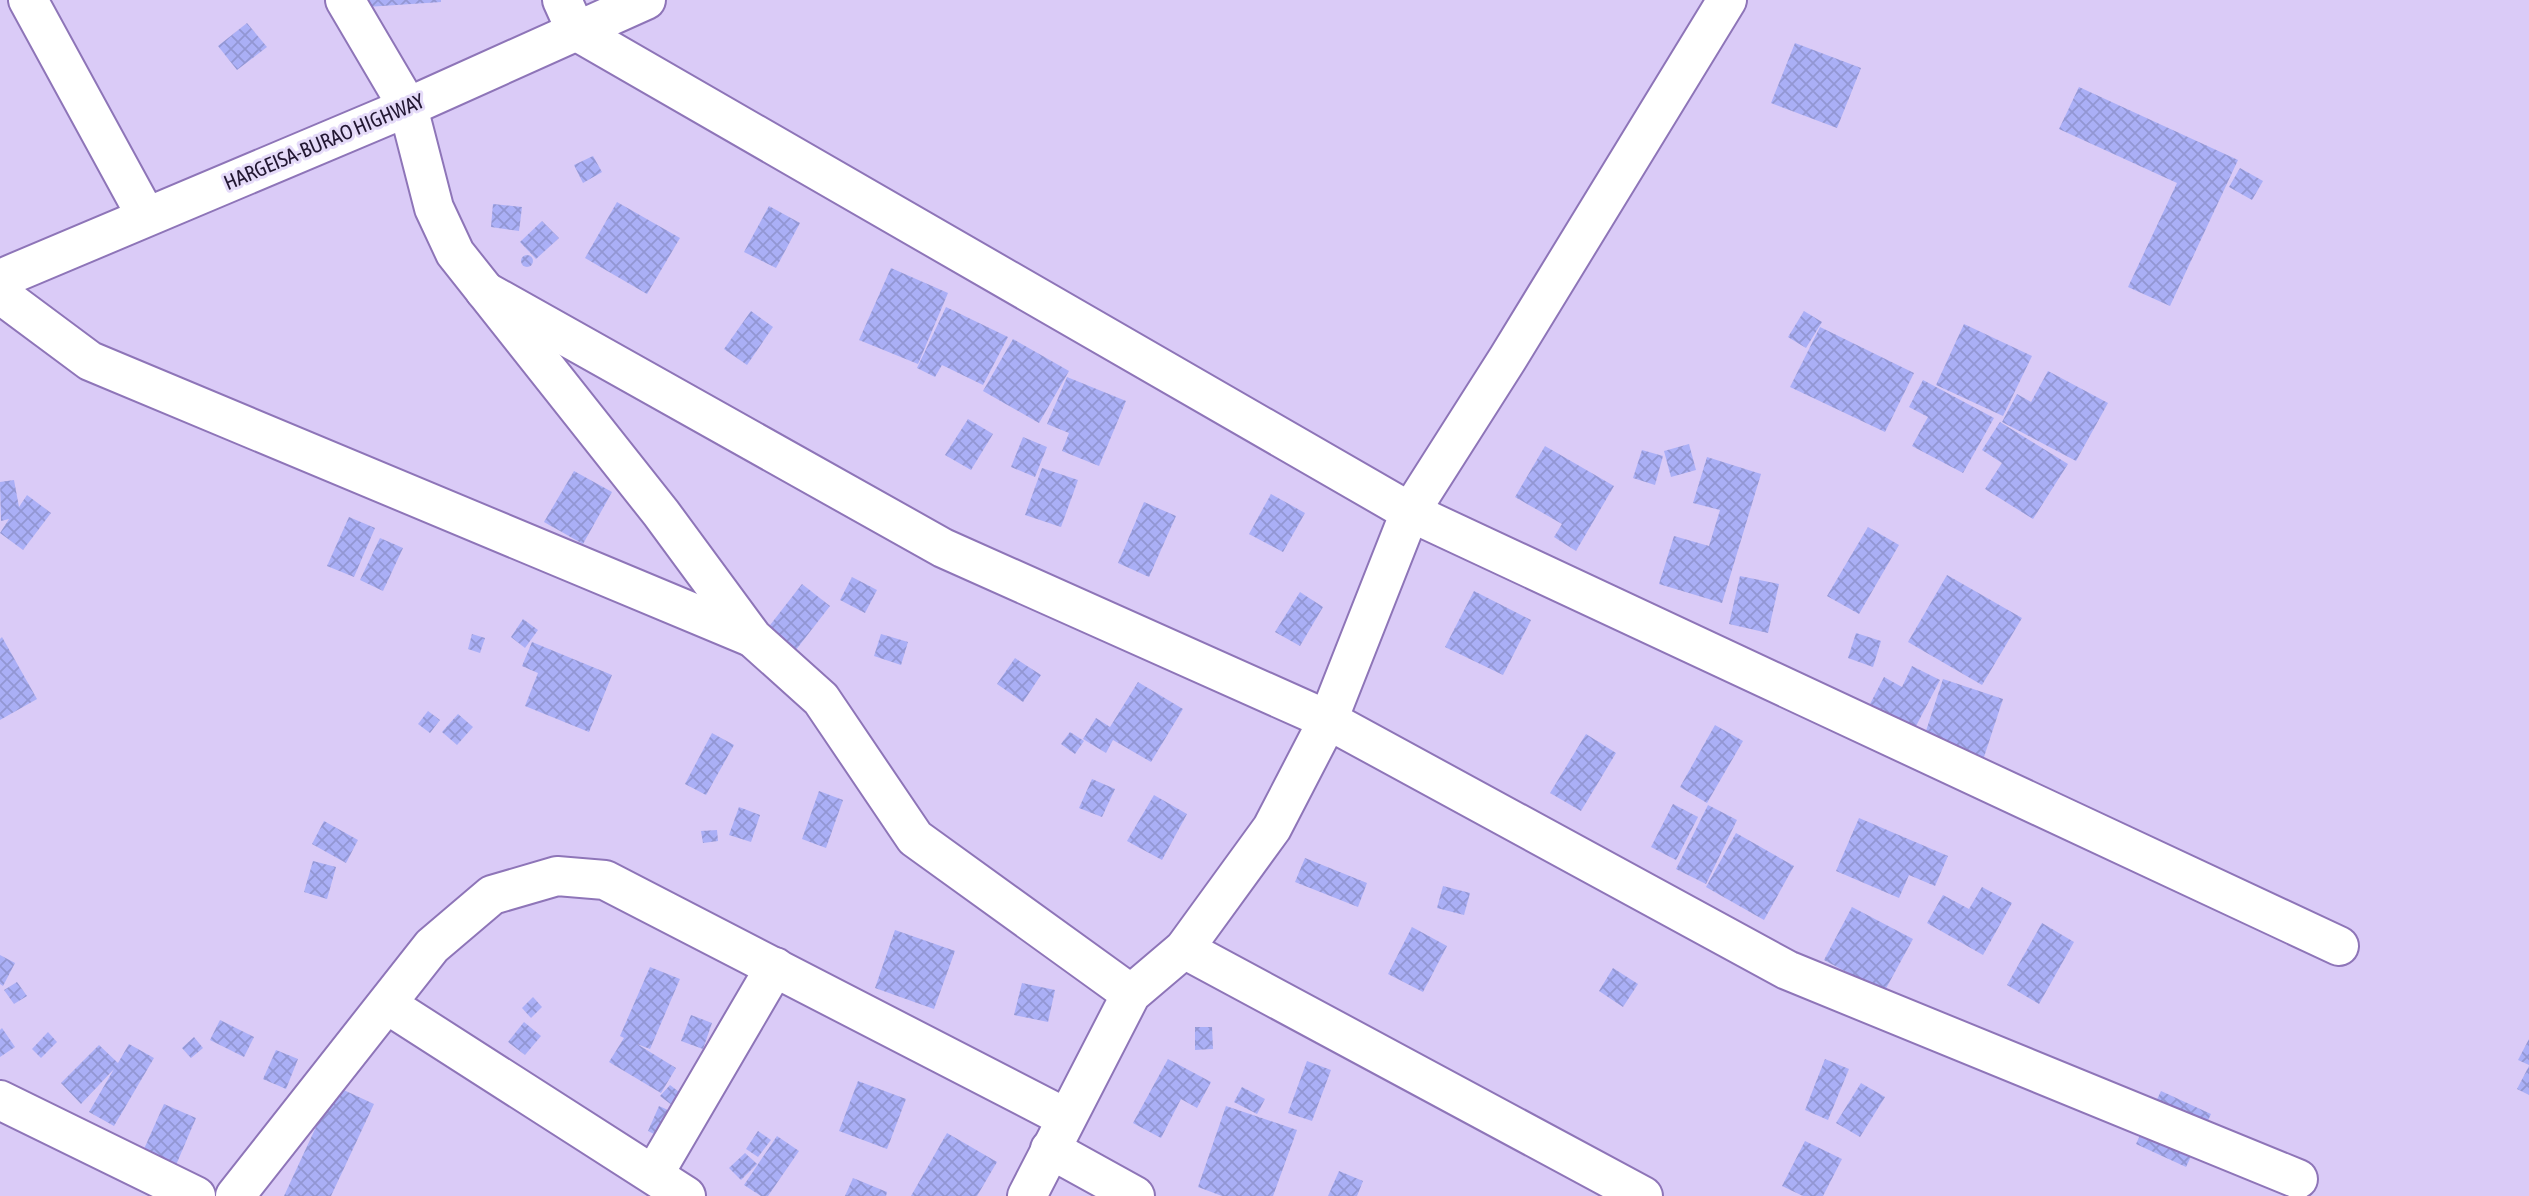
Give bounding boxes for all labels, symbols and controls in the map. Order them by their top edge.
street label: HARGEISA-BURAO HIGHWAY [220,88,428,194]

